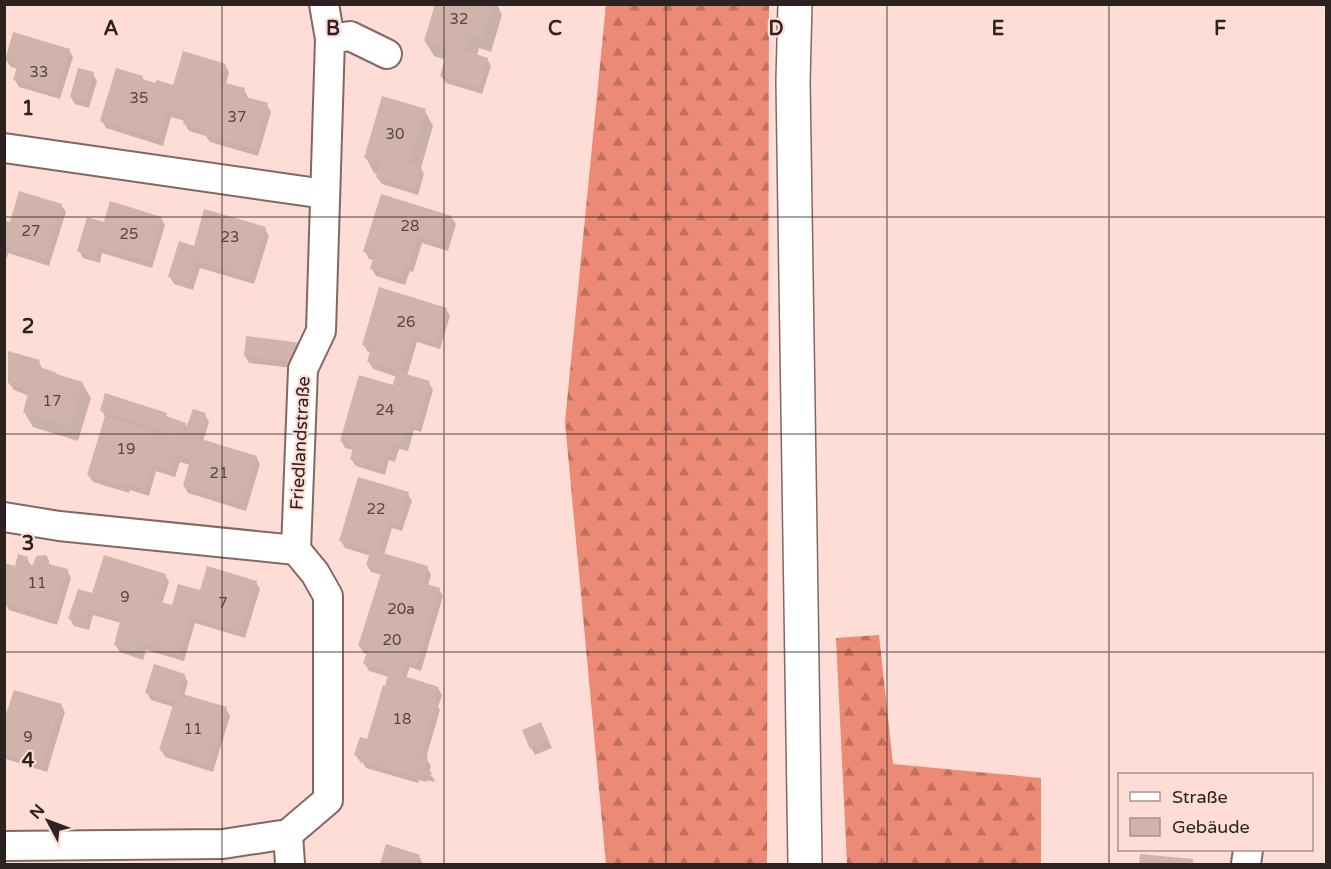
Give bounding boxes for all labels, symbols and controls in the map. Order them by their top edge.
house number: 32 [450,10,468,28]
text: A [104,17,119,41]
text: B [326,17,340,41]
text: C [548,17,562,41]
text: D [768,17,784,41]
text: E [992,17,1005,41]
text: F [1214,17,1226,41]
house number: 33 [30,63,48,81]
house number: 35 [130,89,148,107]
text: 1 [22,97,34,121]
house number: 37 [228,108,246,126]
house number: 30 [386,125,404,143]
house number: 28 [401,217,419,235]
house number: 27 [22,222,40,240]
house number: 25 [120,225,138,243]
house number: 23 [221,228,239,246]
house number: 26 [397,313,415,331]
text: 2 [22,315,34,339]
street label: Friedlandstraße [286,376,314,510]
house number: 17 [43,392,61,410]
house number: 24 [376,401,394,419]
house number: 19 [117,440,135,458]
house number: 21 [210,464,228,482]
house number: 22 [367,500,385,518]
text: 3 [22,532,34,556]
house number: 11 [28,574,46,592]
house number: 9 [120,588,130,606]
house number: 7 [218,594,228,612]
house number: 20a [387,600,415,618]
house number: 20 [383,631,401,649]
house number: 18 [393,710,411,728]
house number: 11 [184,720,202,738]
house number: 9 [23,728,33,746]
text: 4 [22,749,35,773]
legend [1118,773,1313,851]
text: Straße [1172,786,1228,808]
north arrow [18,791,78,851]
text: N [26,800,49,823]
text: Gebäude [1172,816,1250,838]

